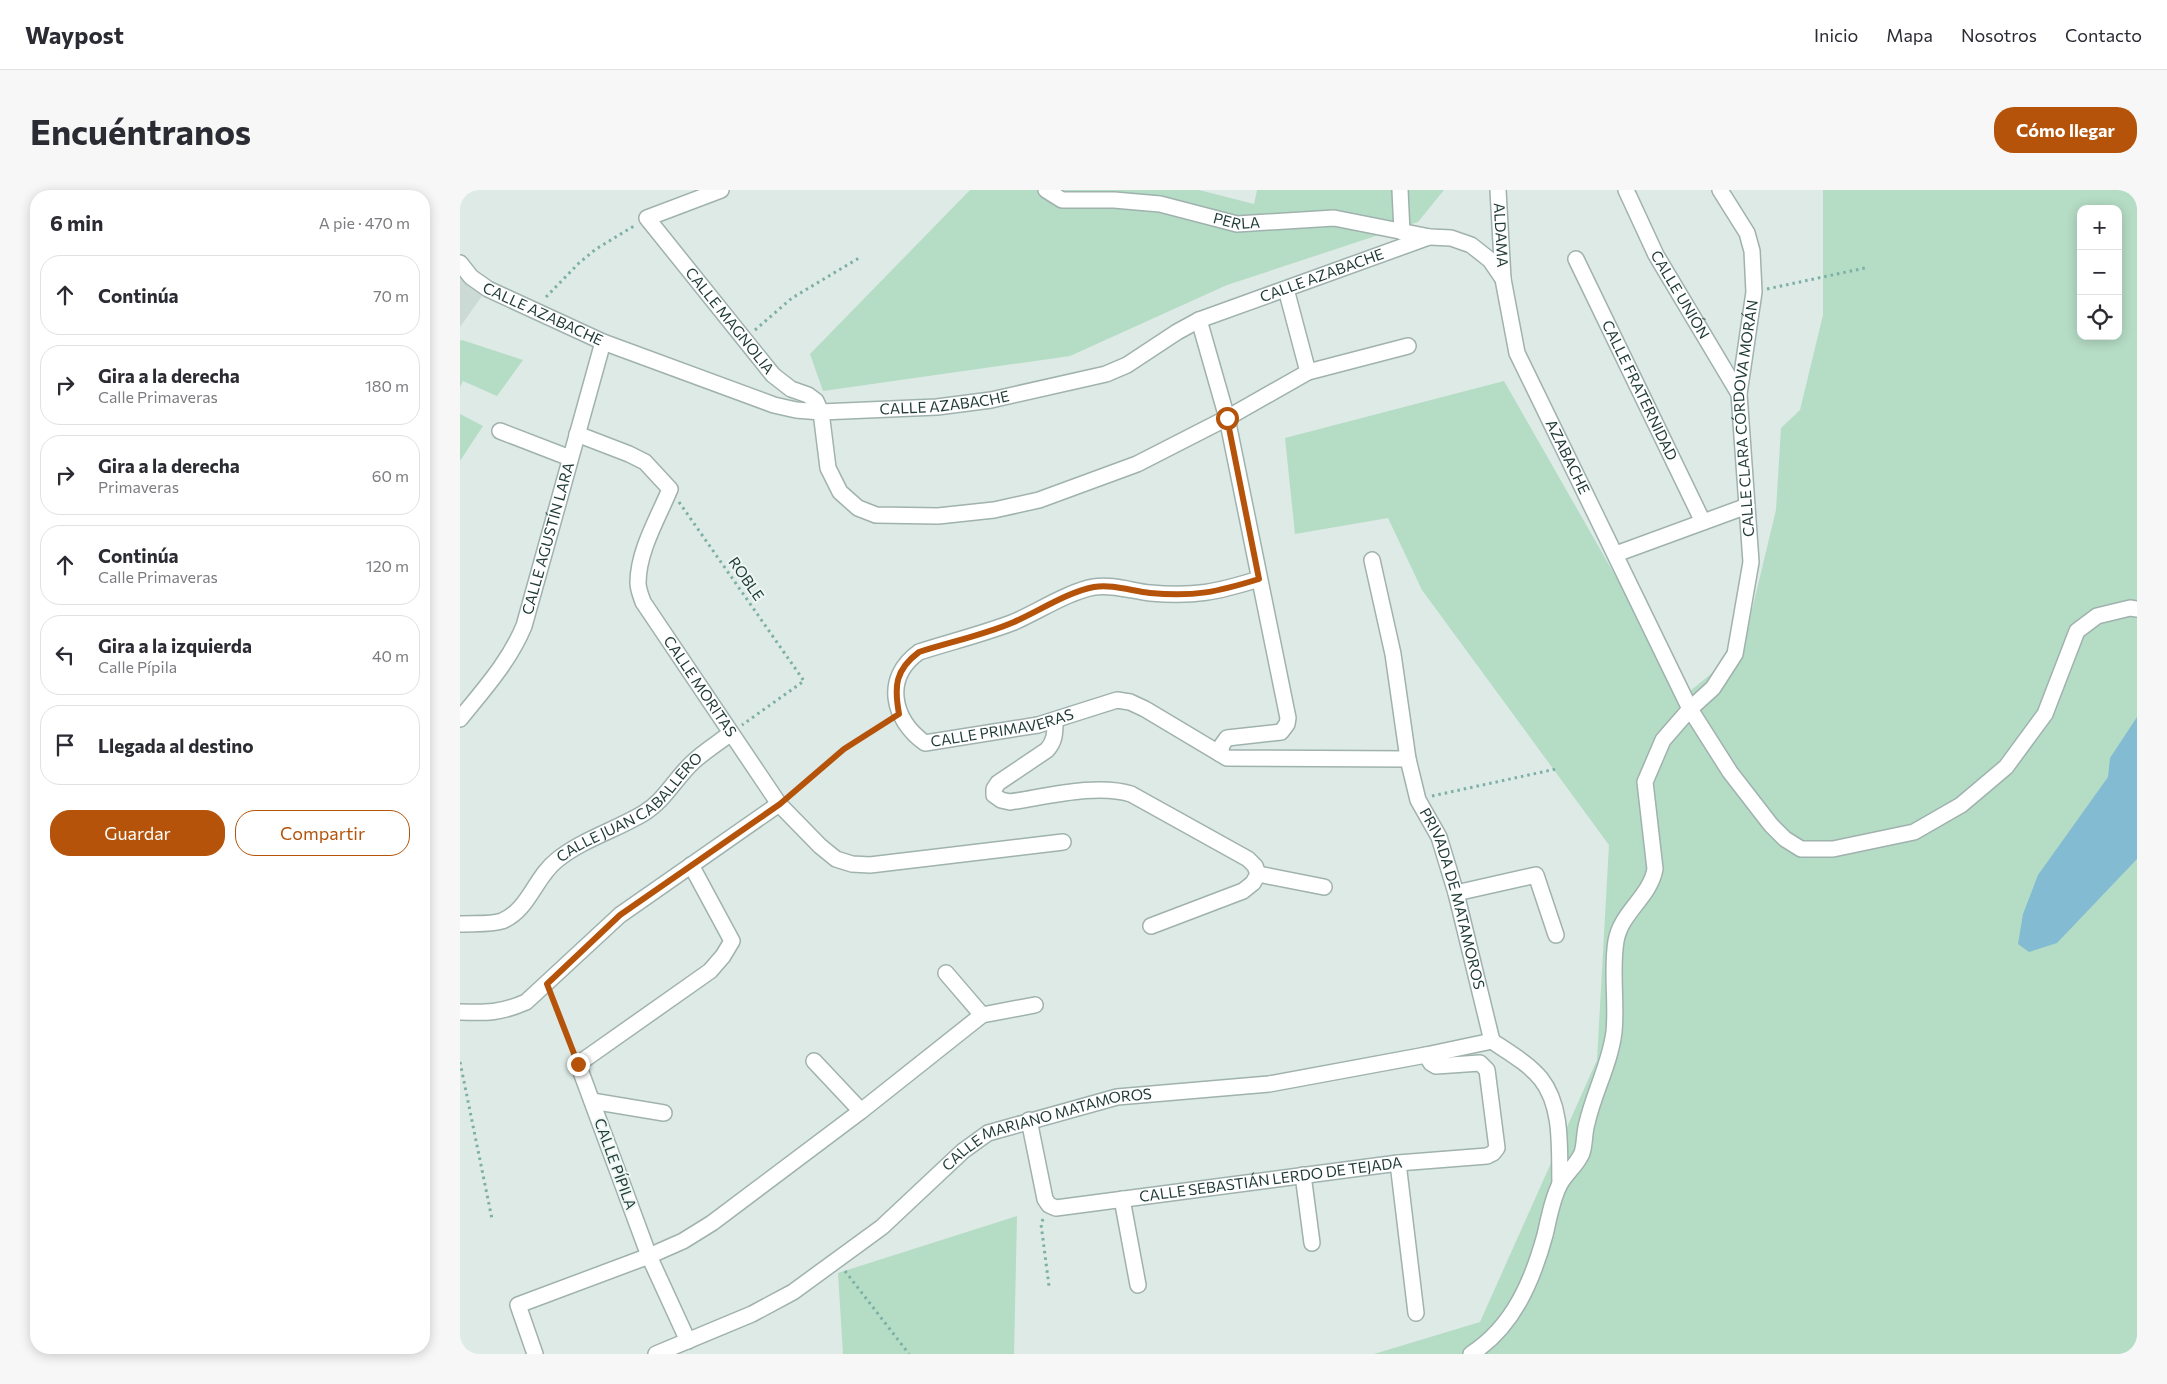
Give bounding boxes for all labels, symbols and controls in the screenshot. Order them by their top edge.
text: Waypost [25,20,124,49]
text: Inicio [1814,24,1858,46]
text: Mapa [1886,24,1933,46]
text: Nosotros [1961,24,2037,46]
text: Contacto [2065,24,2142,46]
button: Cómo llegar [1994,107,2137,153]
text: Encuéntranos [30,109,251,152]
street label: ALDAMA [1491,202,1512,268]
map controls [2077,205,2122,340]
button: + [2077,205,2122,250]
street label: PERLA [1211,208,1261,233]
text: 6 min [50,210,103,235]
text: A pie · 470 m [319,213,410,232]
street label: CALLE AZABACHE [1257,244,1386,305]
street label: CALLE UNIÓN [1647,247,1714,342]
button: − [2077,250,2122,295]
street label: CALLE MAGNOLIA [682,263,779,377]
street label: CALLE AZABACHE [480,278,606,349]
icon: ahead [51,281,79,309]
text: Continúa [98,284,179,307]
text: 70 m [373,286,409,305]
button: locate [2077,295,2122,340]
street label: CALLE CLARA CÓRDOVA MORÁN [1729,298,1761,538]
street label: CALLE FRATERNIDAD [1599,317,1682,463]
text: Gira a la derecha [98,364,240,387]
icon: right [51,371,79,399]
text: 180 m [365,376,409,395]
street label: CALLE AZABACHE [879,386,1011,417]
text: Calle Primaveras [98,387,218,406]
route start [1216,407,1239,430]
street label: AZABACHE [1543,416,1594,497]
text: Gira a la derecha [98,454,240,477]
street label: CALLE AGUSTÍN LARA [518,460,577,617]
icon: right [51,461,79,489]
text: 60 m [372,466,409,485]
text: Primaveras [98,477,179,496]
text: Continúa [98,544,179,567]
icon: ahead [51,551,79,579]
street label: ROBLE [725,553,768,604]
text: 120 m [366,556,409,575]
text: Calle Primaveras [98,567,218,586]
street label: CALLE MORITAS [660,632,741,740]
text: Gira a la izquierda [98,634,252,657]
icon: left [51,641,79,669]
text: 40 m [372,646,409,665]
text: Calle Pípila [98,657,177,676]
street label: CALLE PRIMAVERAS [929,704,1076,750]
icon: arrive [51,731,79,759]
text: Llegada al destino [98,734,254,757]
street label: CALLE JUAN CABALLERO [552,748,705,865]
street label: PRIVADA DE MATAMOROS [1416,804,1489,991]
button: Guardar [50,810,225,856]
button: Compartir [235,810,410,856]
route end [567,1053,590,1076]
street label: CALLE MARIANO MATAMOROS [938,1084,1153,1174]
street label: CALLE PÍPILA [591,1115,642,1212]
street label: CALLE SEBASTIÁN LERDO DE TEJADA [1138,1153,1403,1205]

